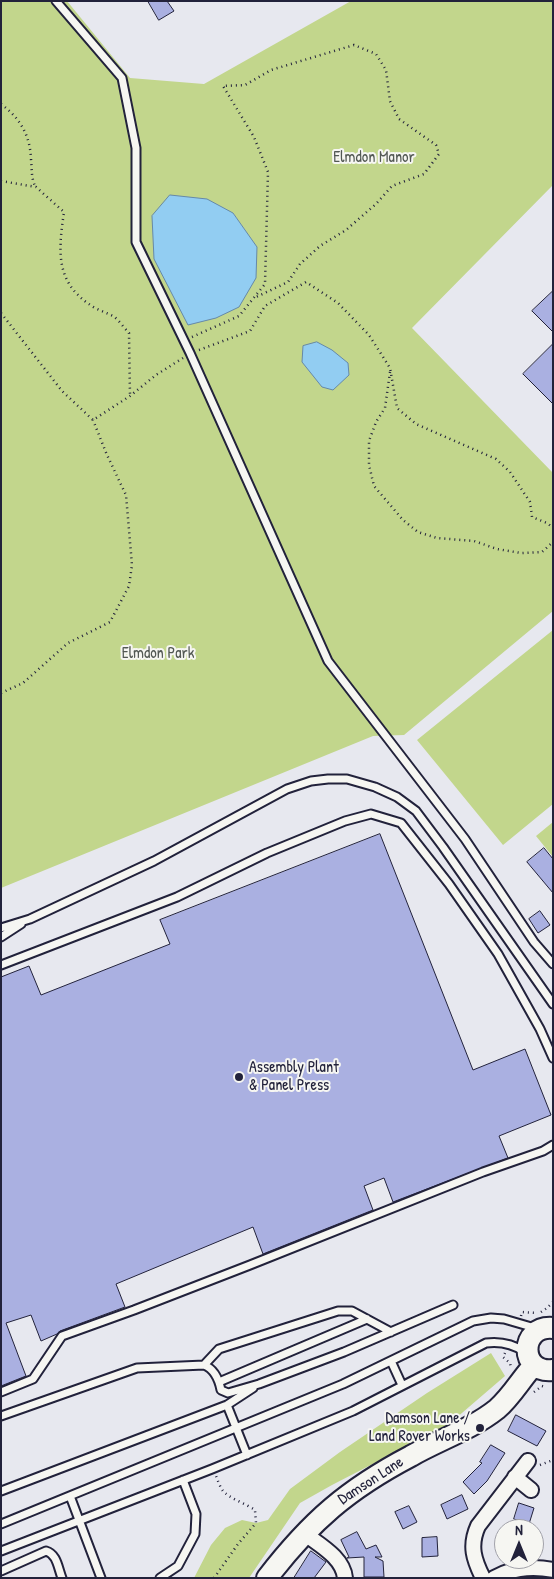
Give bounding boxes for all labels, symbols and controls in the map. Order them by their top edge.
park label: Elmdon Manor [333,148,415,168]
park label: Elmdon Park [122,644,194,664]
place label: Assembly Plant & Panel Press [249,1058,339,1096]
marker: Assembly Plant & Panel Press [233,1071,245,1083]
place label: Damson Lane / Land Rover Works [369,1409,470,1447]
marker: Damson Lane / Land Rover Works [474,1422,486,1434]
street label: Damson Lane [335,1453,407,1509]
north arrow [494,1519,544,1569]
text: N [515,1520,523,1539]

